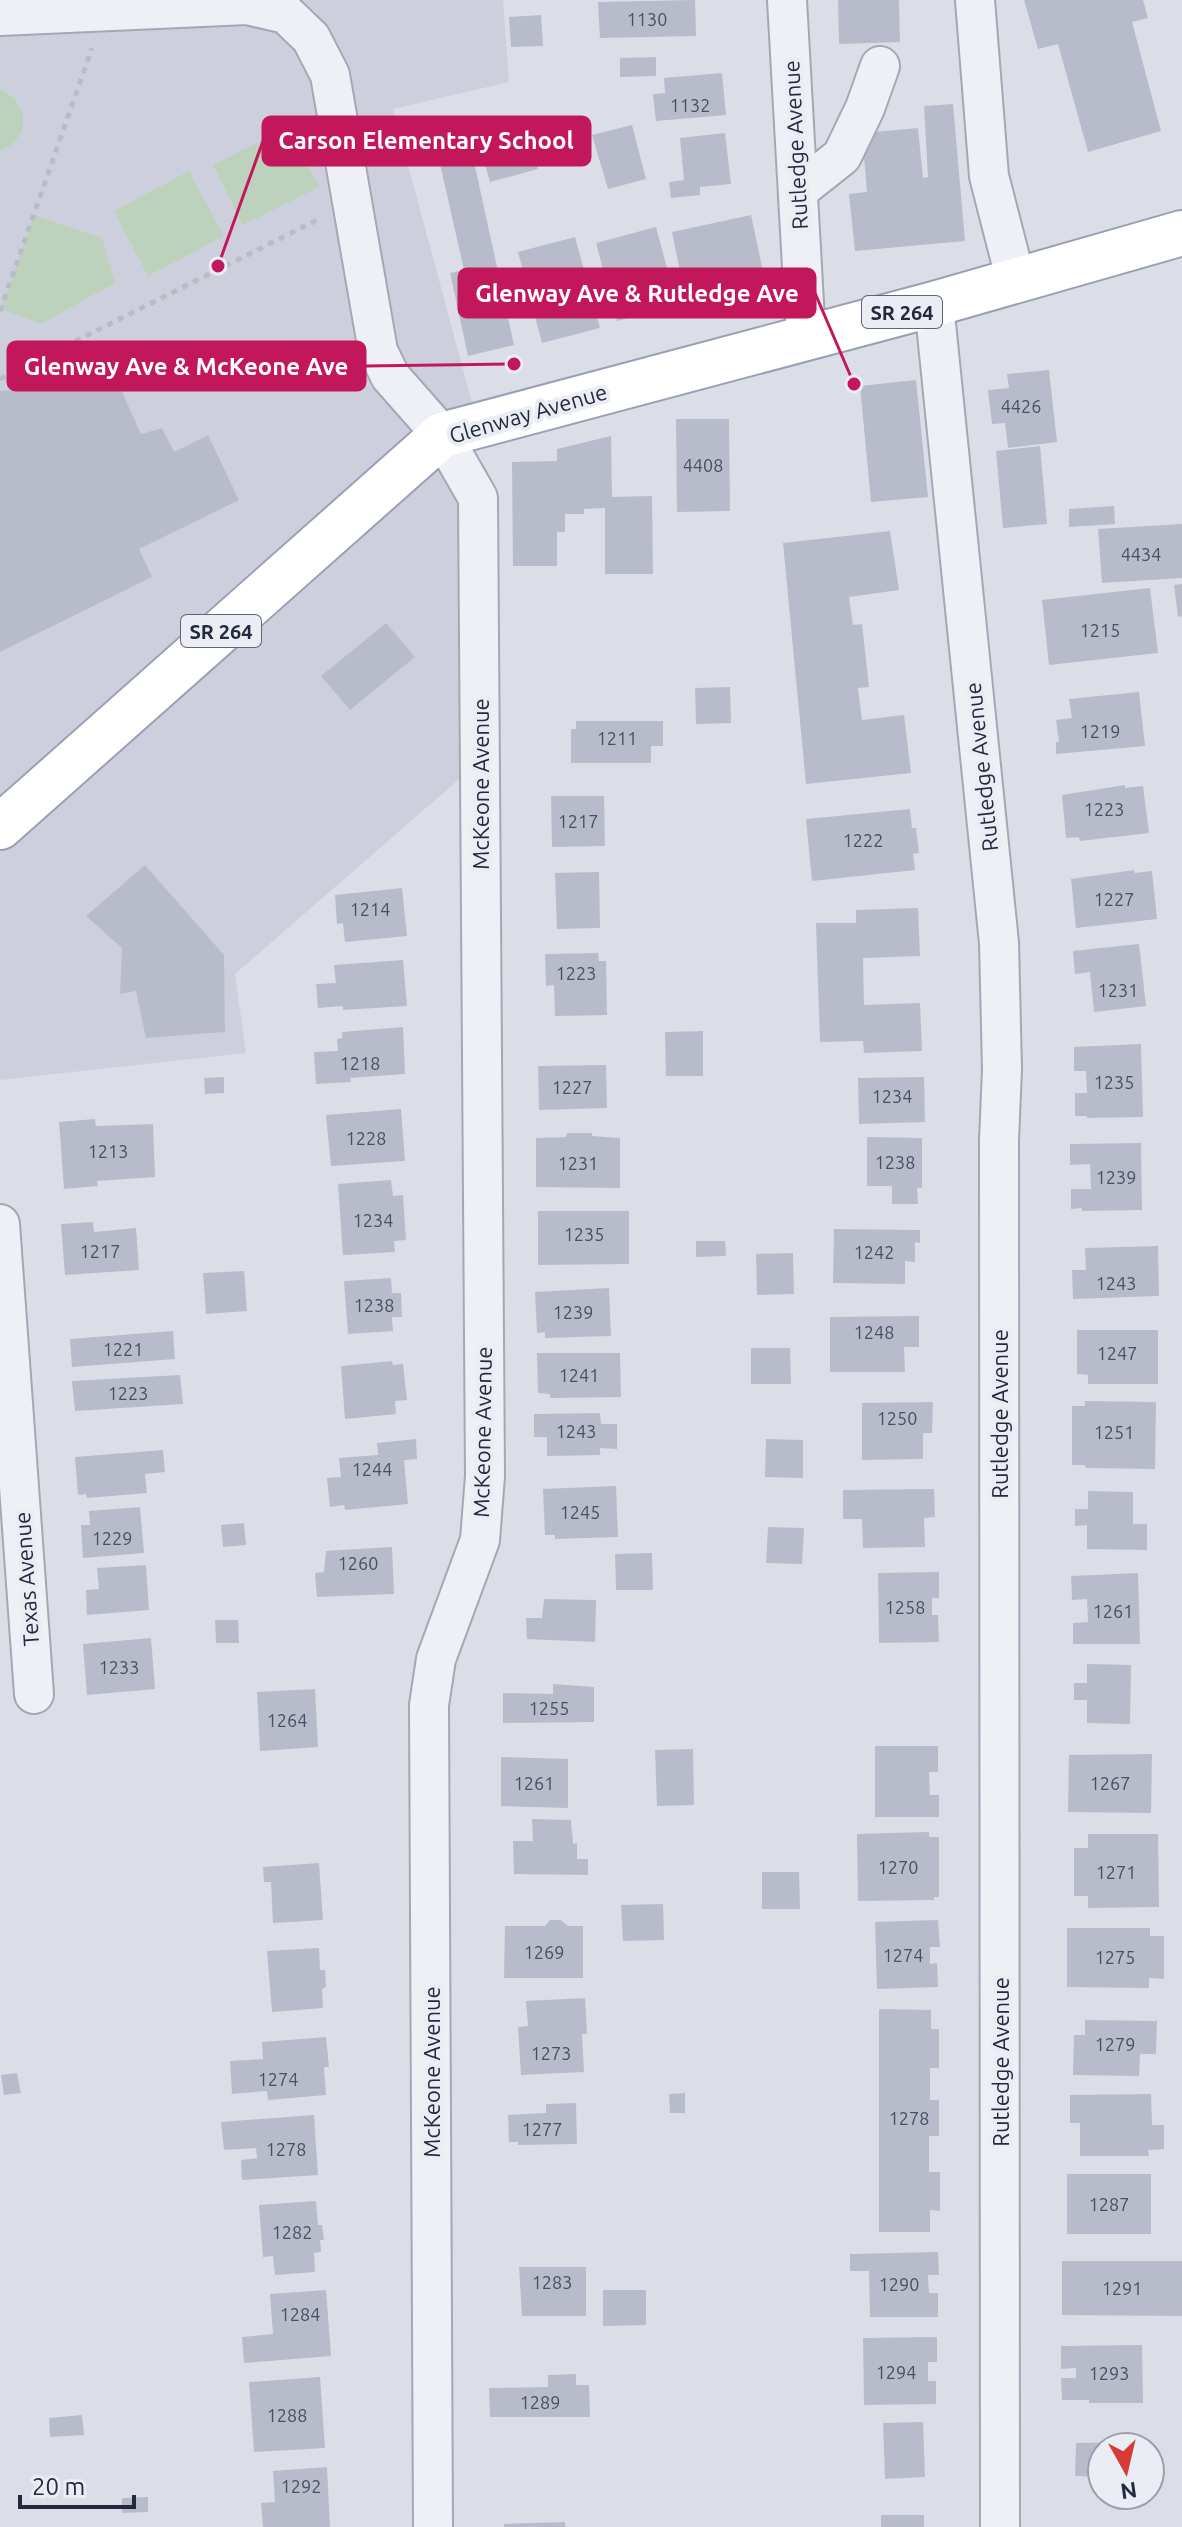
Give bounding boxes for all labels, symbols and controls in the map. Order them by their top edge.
house number: 1130 [627,9,667,29]
street label: Rutledge Avenue [778,60,812,230]
house number: 1132 [670,95,710,115]
callout: Carson Elementary School [263,117,590,165]
text: Carson Elementary School [278,127,574,154]
callout: Glenway Ave & Rutledge Ave [459,269,815,317]
text: Glenway Ave & Rutledge Ave [475,280,799,307]
road number: SR 264 [862,296,942,328]
callout: Glenway Ave & McKeone Ave [8,342,365,390]
text: Glenway Ave & McKeone Ave [24,353,348,380]
street label: Glenway Avenue [446,379,610,447]
house number: 4426 [1001,396,1041,416]
house number: 4408 [683,455,723,475]
house number: 4434 [1121,544,1161,564]
road number: SR 264 [181,615,261,647]
house number: 1215 [1080,620,1120,640]
street label: Rutledge Avenue [960,681,1002,853]
street label: McKeone Avenue [468,698,493,870]
house number: 1219 [1080,721,1120,741]
house number: 1211 [597,728,637,748]
house number: 1223 [1084,799,1124,819]
house number: 1217 [558,811,598,831]
house number: 1222 [843,830,883,850]
house number: 1227 [1094,889,1134,909]
house number: 1214 [350,899,390,919]
house number: 1223 [556,963,596,983]
house number: 1231 [1098,980,1138,1000]
house number: 1218 [340,1053,380,1073]
house number: 1235 [1094,1072,1134,1092]
house number: 1227 [552,1077,592,1097]
house number: 1234 [872,1086,912,1106]
house number: 1228 [346,1128,386,1148]
house number: 1213 [88,1141,128,1161]
house number: 1238 [875,1152,915,1172]
house number: 1231 [558,1153,598,1173]
house number: 1239 [1096,1167,1136,1187]
house number: 1234 [353,1210,393,1230]
house number: 1235 [564,1224,604,1244]
house number: 1217 [80,1241,120,1261]
house number: 1242 [854,1242,894,1262]
house number: 1243 [1096,1273,1136,1293]
house number: 1238 [354,1295,394,1315]
house number: 1239 [553,1302,593,1322]
house number: 1248 [854,1322,894,1342]
street label: Rutledge Avenue [987,1329,1012,1499]
house number: 1221 [103,1339,143,1359]
house number: 1247 [1097,1343,1137,1363]
street label: McKeone Avenue [468,1346,496,1518]
house number: 1241 [559,1365,599,1385]
house number: 1223 [108,1383,148,1403]
house number: 1250 [877,1408,917,1428]
house number: 1243 [556,1421,596,1441]
house number: 1251 [1094,1422,1134,1442]
house number: 1244 [352,1459,392,1479]
house number: 1245 [560,1502,600,1522]
street label: Texas Avenue [9,1511,43,1647]
house number: 1229 [92,1528,132,1548]
house number: 1260 [338,1553,378,1573]
house number: 1258 [885,1597,925,1617]
house number: 1261 [1093,1601,1133,1621]
house number: 1233 [99,1657,139,1677]
house number: 1255 [529,1698,569,1718]
house number: 1264 [267,1710,307,1730]
house number: 1261 [514,1773,554,1793]
house number: 1267 [1090,1773,1130,1793]
house number: 1270 [878,1857,918,1877]
house number: 1271 [1096,1862,1136,1882]
house number: 1269 [524,1942,564,1962]
house number: 1274 [883,1945,923,1965]
house number: 1275 [1095,1947,1135,1967]
street label: Rutledge Avenue [988,1977,1013,2147]
street label: McKeone Avenue [419,1986,444,2158]
house number: 1279 [1095,2034,1135,2054]
house number: 1273 [531,2043,571,2063]
house number: 1274 [258,2069,298,2089]
house number: 1278 [889,2108,929,2128]
house number: 1277 [522,2119,562,2139]
house number: 1278 [266,2139,306,2159]
house number: 1287 [1089,2194,1129,2214]
house number: 1282 [272,2222,312,2242]
house number: 1283 [532,2272,572,2292]
house number: 1290 [879,2274,919,2294]
house number: 1291 [1102,2278,1142,2298]
house number: 1284 [280,2304,320,2324]
house number: 1294 [876,2362,916,2382]
house number: 1293 [1089,2363,1129,2383]
house number: 1289 [520,2392,560,2412]
house number: 1288 [267,2405,307,2425]
north arrow [1086,2431,1166,2511]
scale bar [20,2459,134,2509]
text: 20 m [32,2473,85,2500]
house number: 1292 [281,2476,321,2496]
text: N [1119,2478,1139,2505]

